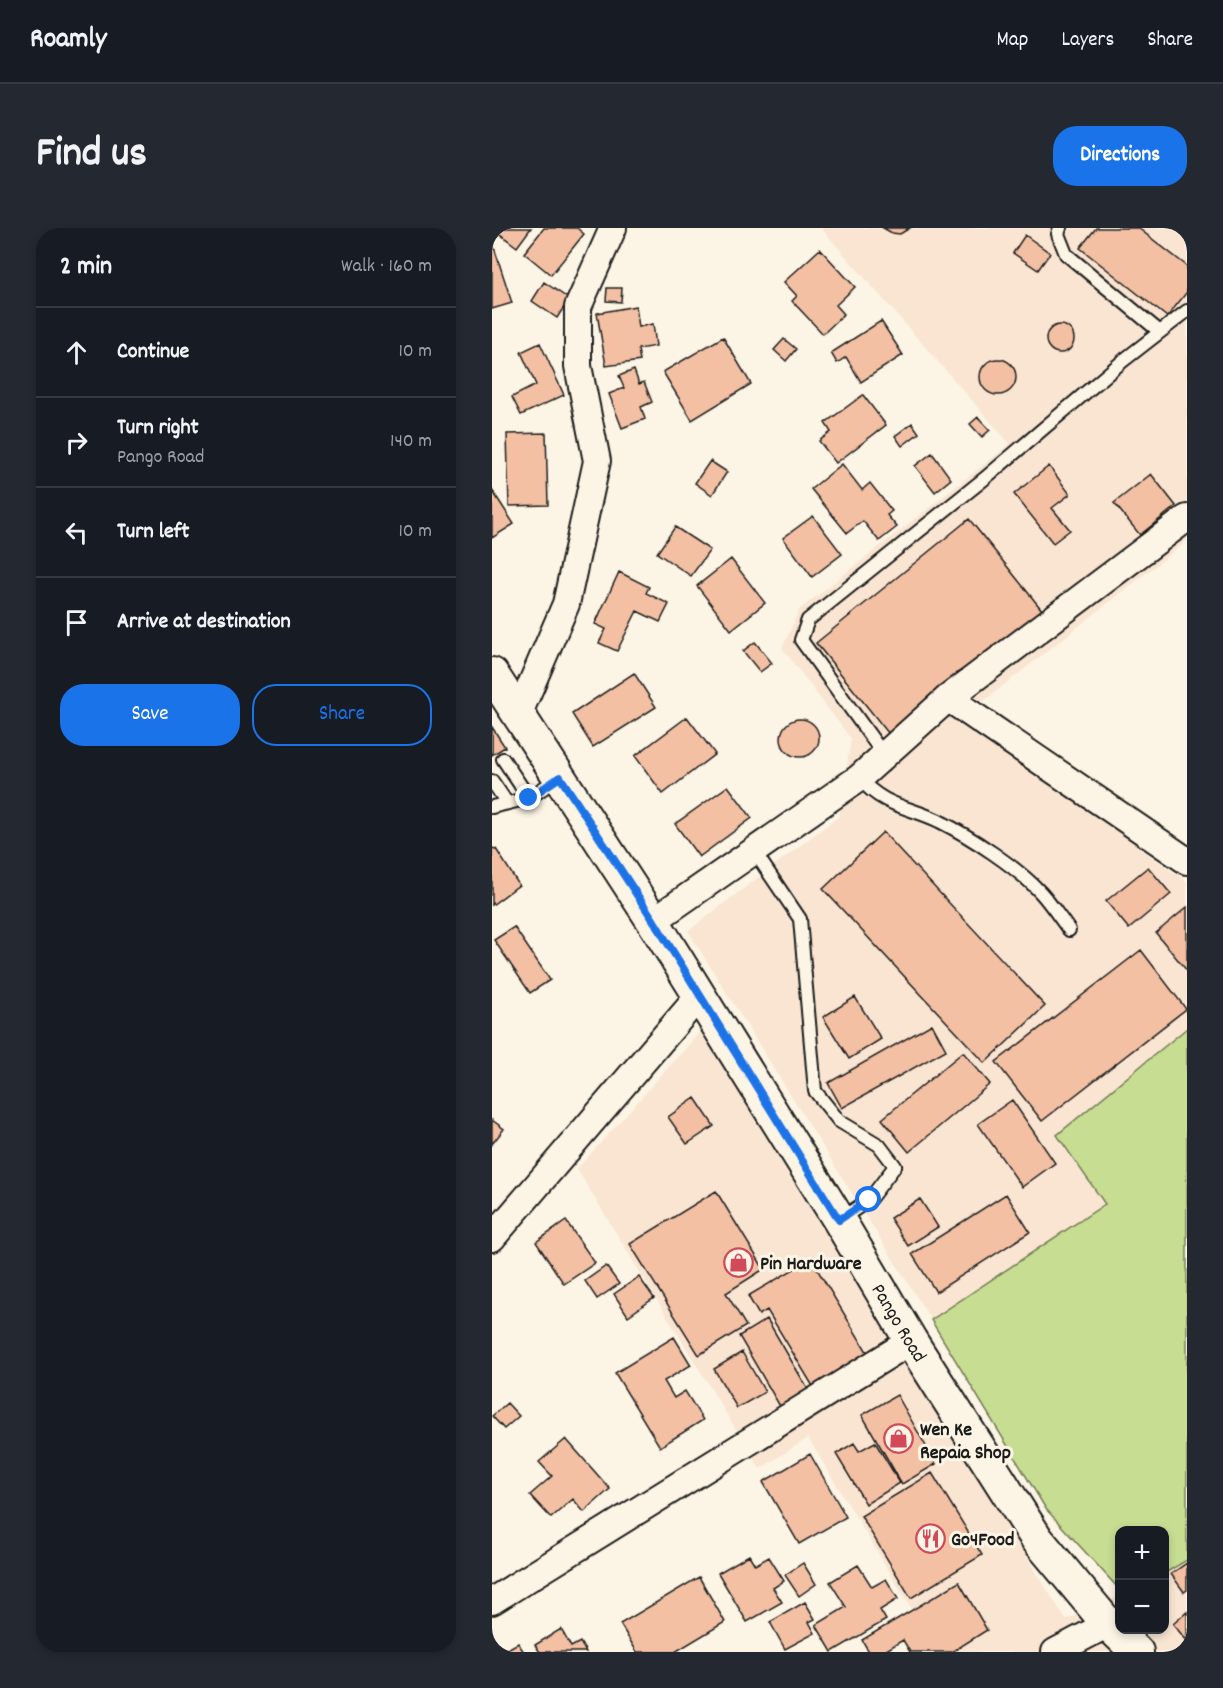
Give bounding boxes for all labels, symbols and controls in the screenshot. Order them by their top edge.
text: Roamly [30,21,106,61]
text: Map [997,26,1028,56]
text: Layers [1061,26,1114,56]
text: Share [1147,26,1193,56]
text: Find us [36,126,147,186]
button: Directions [1053,126,1187,186]
text: 2 min [60,249,112,286]
text: Walk · 160 m [341,253,432,281]
icon: ahead [60,336,93,369]
text: Continue [117,337,189,368]
text: 10 m [398,338,432,366]
text: Turn right [117,413,199,444]
icon: right [60,426,93,459]
text: 140 m [390,428,432,456]
text: Pango Road [117,444,204,472]
icon: left [60,516,93,549]
text: Turn left [117,517,189,548]
text: 10 m [398,518,432,546]
icon: arrive [60,606,93,639]
text: Arrive at destination [117,607,291,638]
button: Save [60,684,240,746]
button: Share [252,684,432,746]
route end [515,784,541,810]
route start [855,1186,881,1212]
shop icon: Pin Hardware [723,1246,755,1278]
place label: Pin Hardware [760,1251,862,1279]
street label: Pango Road [863,1279,932,1369]
place label: Wen Ke Repaia Shop [920,1417,1011,1468]
shop icon: Wen Ke Repaia Shop [883,1423,915,1455]
restaurant icon: Go4Food [914,1522,946,1554]
map controls [1115,1526,1169,1634]
button: + [1115,1526,1169,1580]
place label: Go4Food [951,1527,1014,1555]
button: − [1115,1580,1169,1634]

